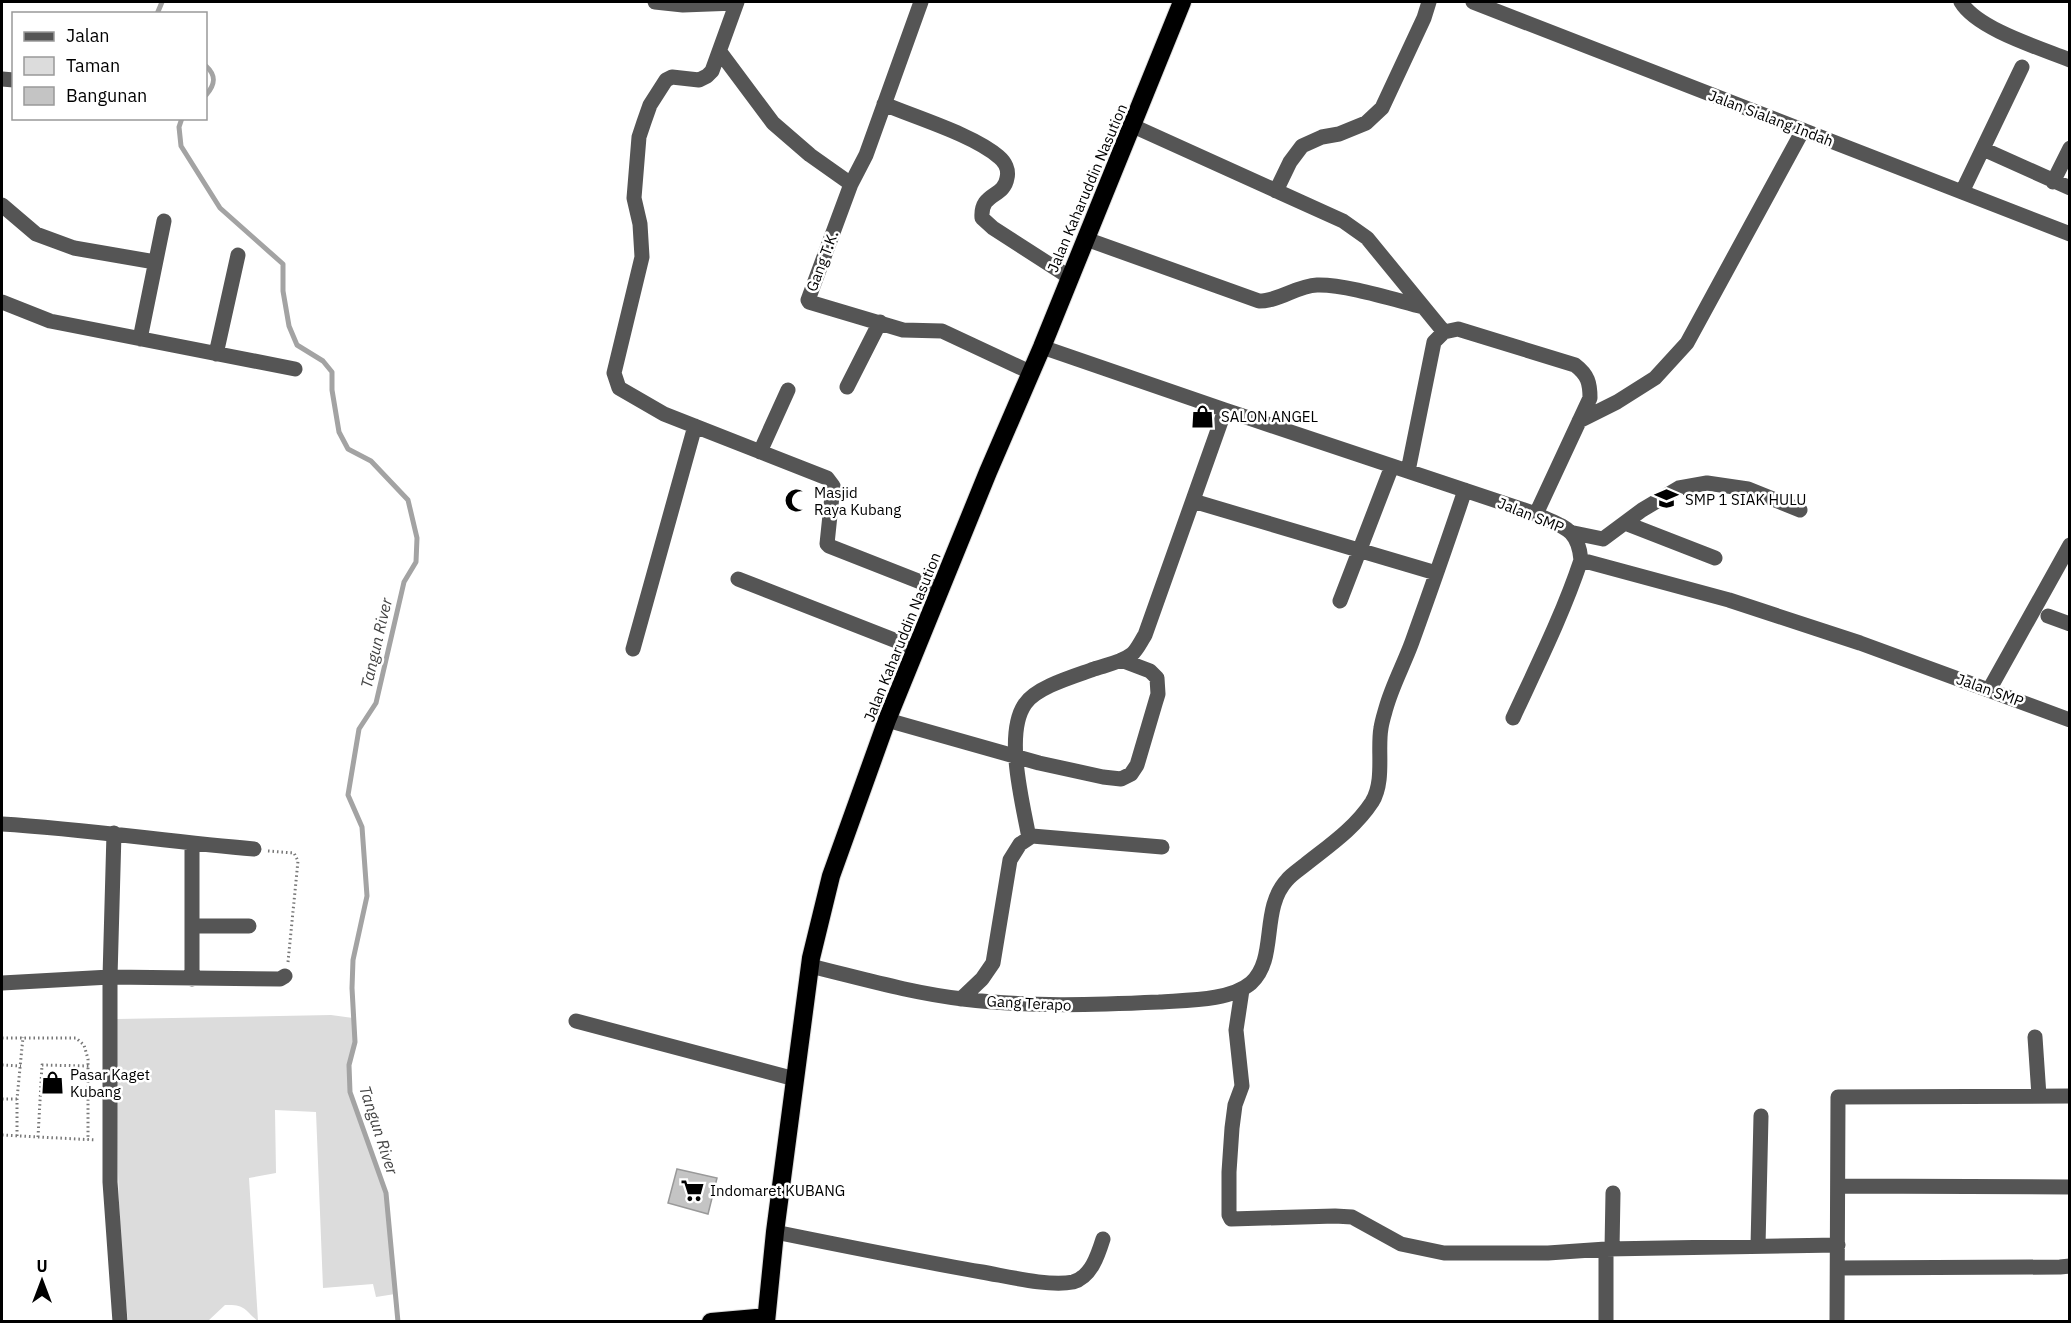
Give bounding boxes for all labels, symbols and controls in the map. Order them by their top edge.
legend [12,12,207,120]
text: Jalan [66,24,110,47]
text: Taman [66,54,120,77]
text: Bangunan [66,84,147,107]
street label: Jalan Sialang Indah [1706,85,1836,151]
street label: Jalan Kaharuddin Nasution [1043,101,1131,275]
street label: Gang T.K. [802,228,842,294]
shop icon: SALON ANGEL [1190,403,1216,429]
place label: SALON ANGEL [1221,407,1319,426]
place label: Masjid Raya Kubang [814,483,901,519]
school or university icon: SMP 1 SIAK HULU [1654,486,1680,512]
mosque icon: Masjid Raya Kubang [783,488,809,514]
place label: SMP 1 SIAK HULU [1685,490,1807,509]
street label: Jalan SMP [1495,493,1567,537]
street label: Jalan Kaharuddin Nasution [859,549,945,725]
water label: Tangun River [356,595,396,690]
street label: Jalan SMP [1954,669,2026,711]
street label: Gang Terapo [986,991,1072,1015]
place label: Pasar Kaget Kubang [70,1065,150,1101]
shop icon: Pasar Kaget Kubang [39,1070,65,1096]
water label: Tangun River [355,1083,403,1178]
supermarket icon: Indomaret KUBANG [679,1177,705,1203]
place label: Indomaret KUBANG [710,1181,845,1200]
north arrow [12,1251,72,1311]
text: U [36,1256,48,1276]

